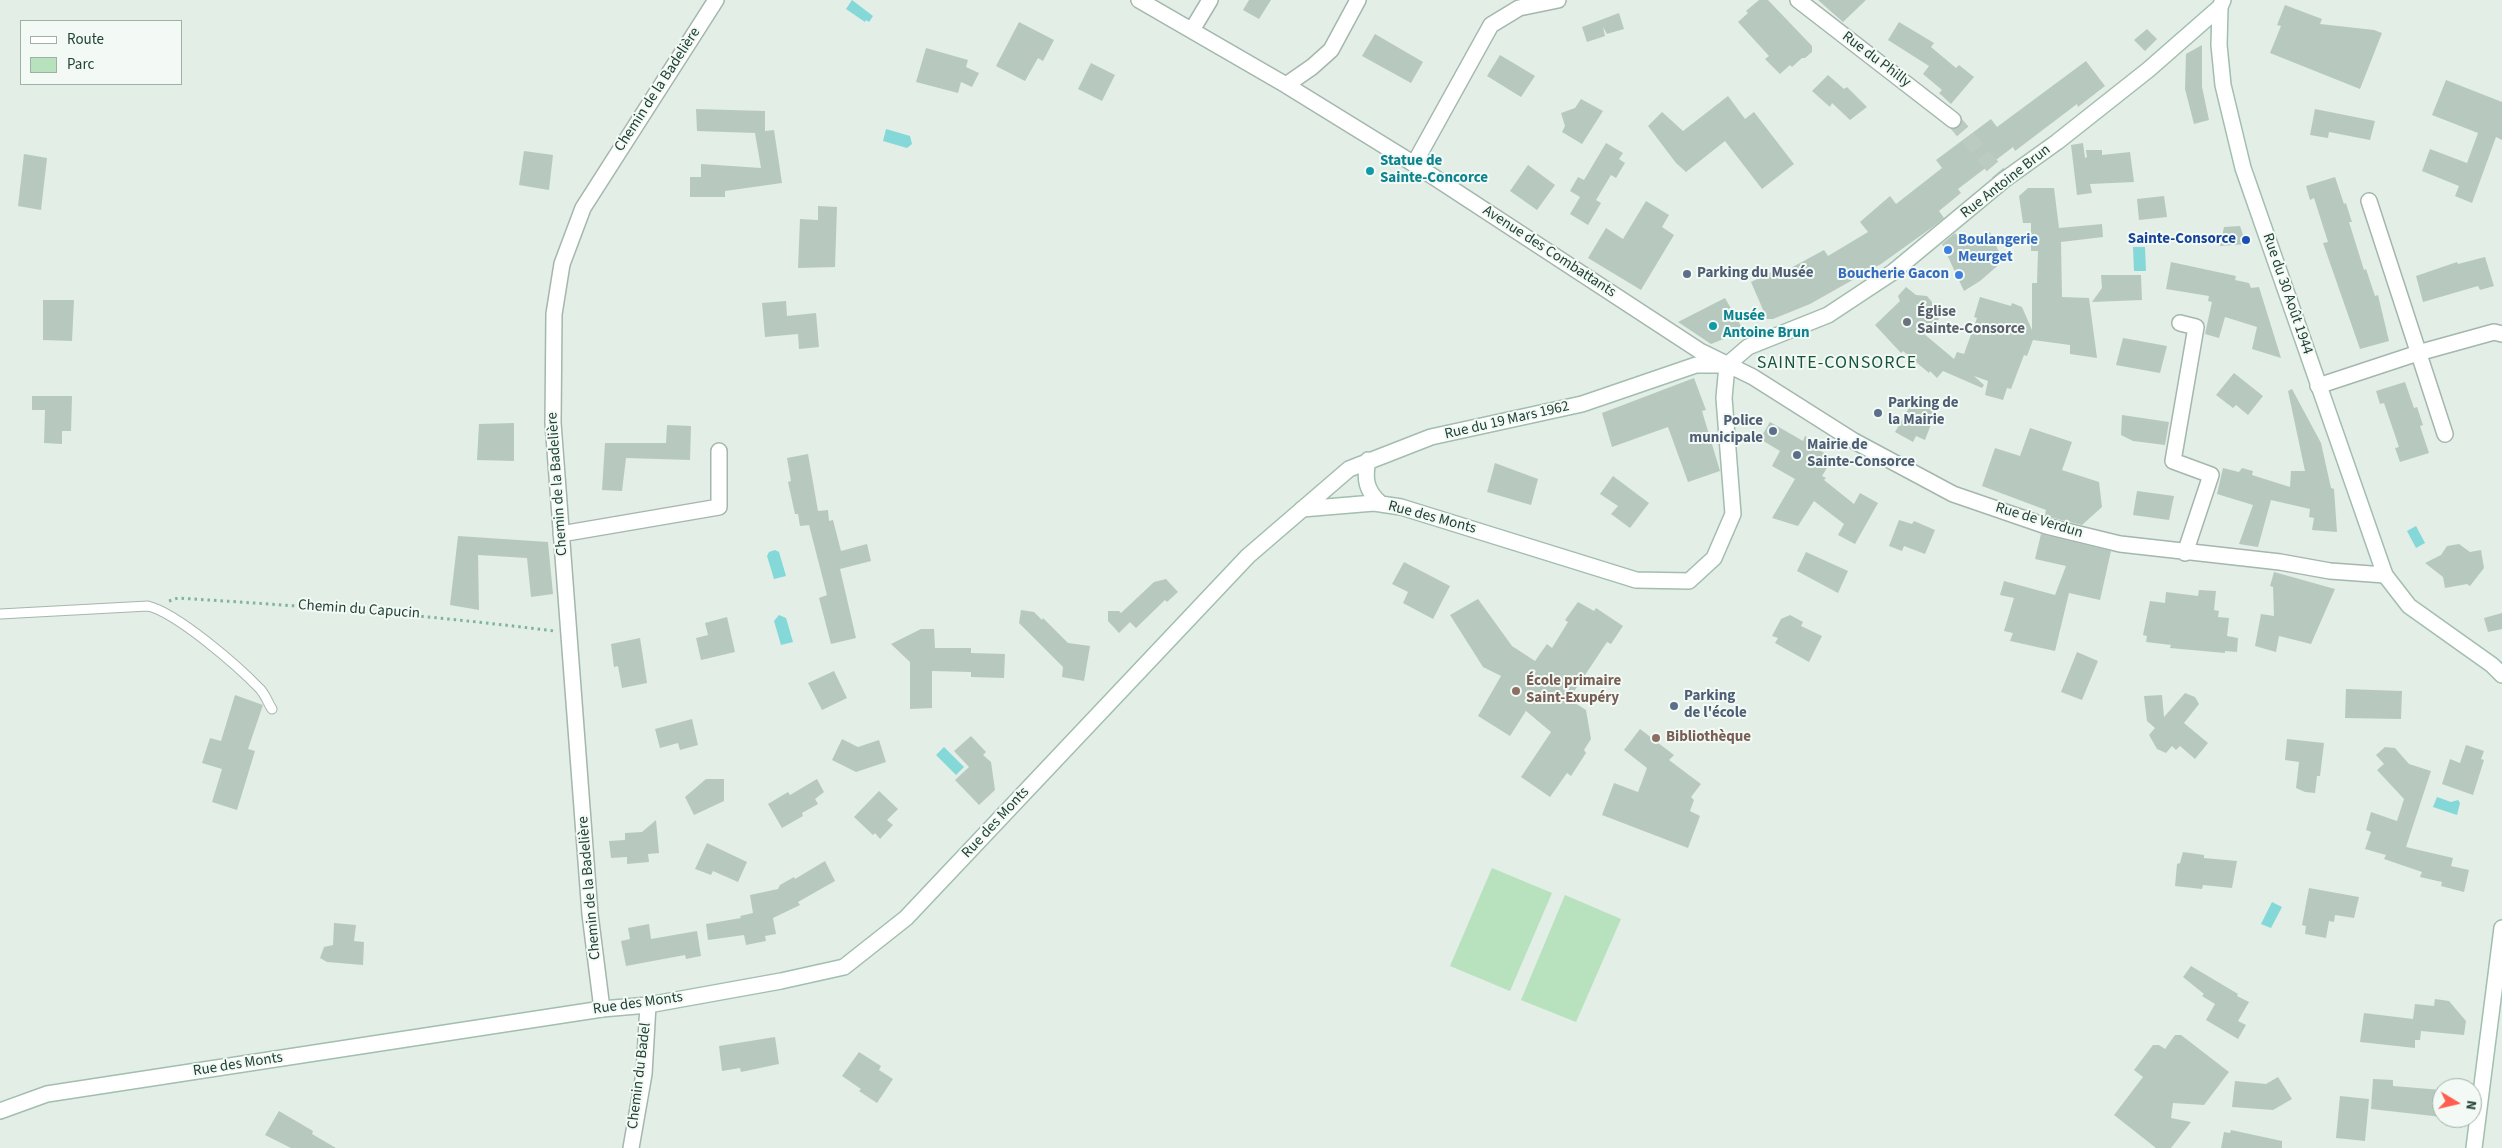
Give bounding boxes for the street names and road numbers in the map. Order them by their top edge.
street label: Chemin de la Badelière [611,25,705,155]
street label: Rue du Philly [1838,28,1914,92]
street label: Rue Antoine Brun [1957,141,2055,223]
street label: Avenue des Combattants [1479,202,1619,302]
street label: Rue du 30 Août 1944 [2258,231,2316,357]
street label: Rue du 19 Mars 1962 [1443,398,1571,444]
street label: Chemin de la Badelière [544,411,572,557]
street label: Rue des Monts [1386,498,1478,538]
street label: Rue de Verdun [1993,499,2085,543]
street label: Chemin du Capucin [297,597,421,623]
street label: Rue des Monts [959,784,1033,862]
street label: Chemin de la Badelière [575,815,605,961]
street label: Rue des Monts [592,989,684,1019]
street label: Chemin du Badel [625,1022,655,1130]
street label: Rue des Monts [192,1049,284,1081]

